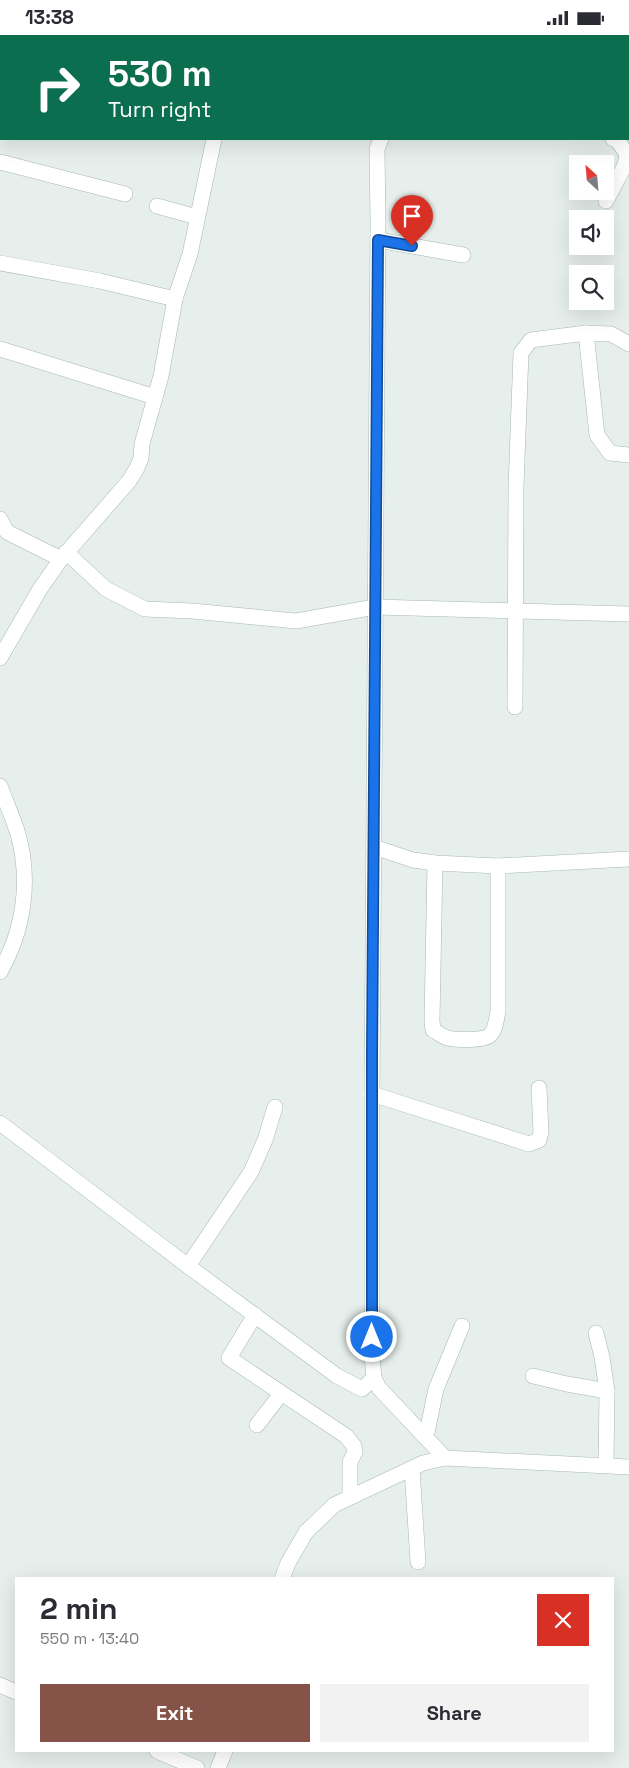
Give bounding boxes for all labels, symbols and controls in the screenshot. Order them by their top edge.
text: 13:38 [25,5,74,30]
text: 530 m [108,52,212,96]
icon: right [25,55,90,120]
text: Turn right [108,95,211,123]
north arrow [569,155,614,200]
map controls [569,155,614,310]
pin [391,195,433,246]
icon: arrive [398,202,426,230]
button: sound [569,210,614,255]
button: search [569,265,614,310]
position arrow [345,1310,397,1362]
text: 2 min [40,1589,118,1628]
button: close [537,1594,589,1646]
text: 550 m · 13:40 [40,1628,139,1649]
button: Exit [40,1684,310,1742]
button: Share [320,1684,589,1742]

